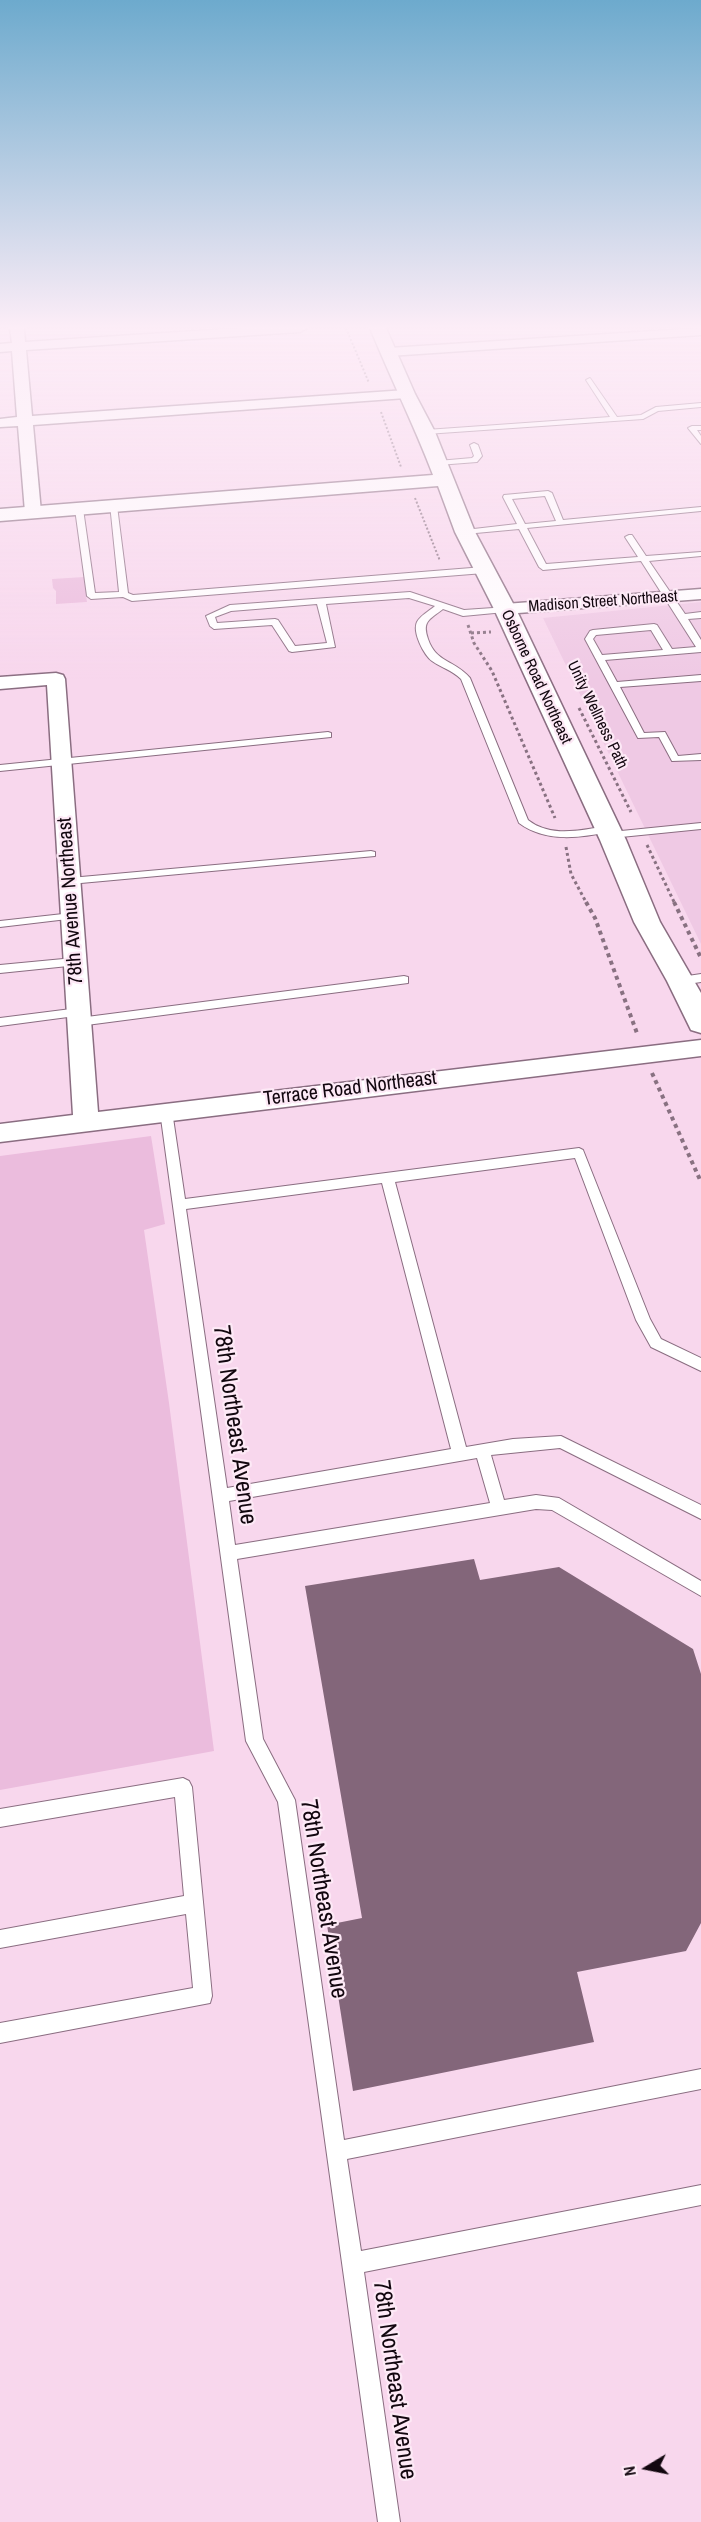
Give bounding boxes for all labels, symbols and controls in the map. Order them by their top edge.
street label: Madison Street Northeast [528,587,678,617]
street label: Osborne Road Northeast [496,607,576,747]
street label: Unity Wellness Path [563,658,631,772]
street label: 78th Avenue Northeast [53,817,89,985]
street label: Terrace Road Northeast [262,1066,438,1112]
street label: 78th Northeast Avenue [206,1323,262,1527]
street label: 78th Northeast Avenue [293,1797,353,2001]
street label: 78th Northeast Avenue [366,2278,422,2482]
north arrow [617,2438,677,2498]
text: N [618,2465,641,2478]

